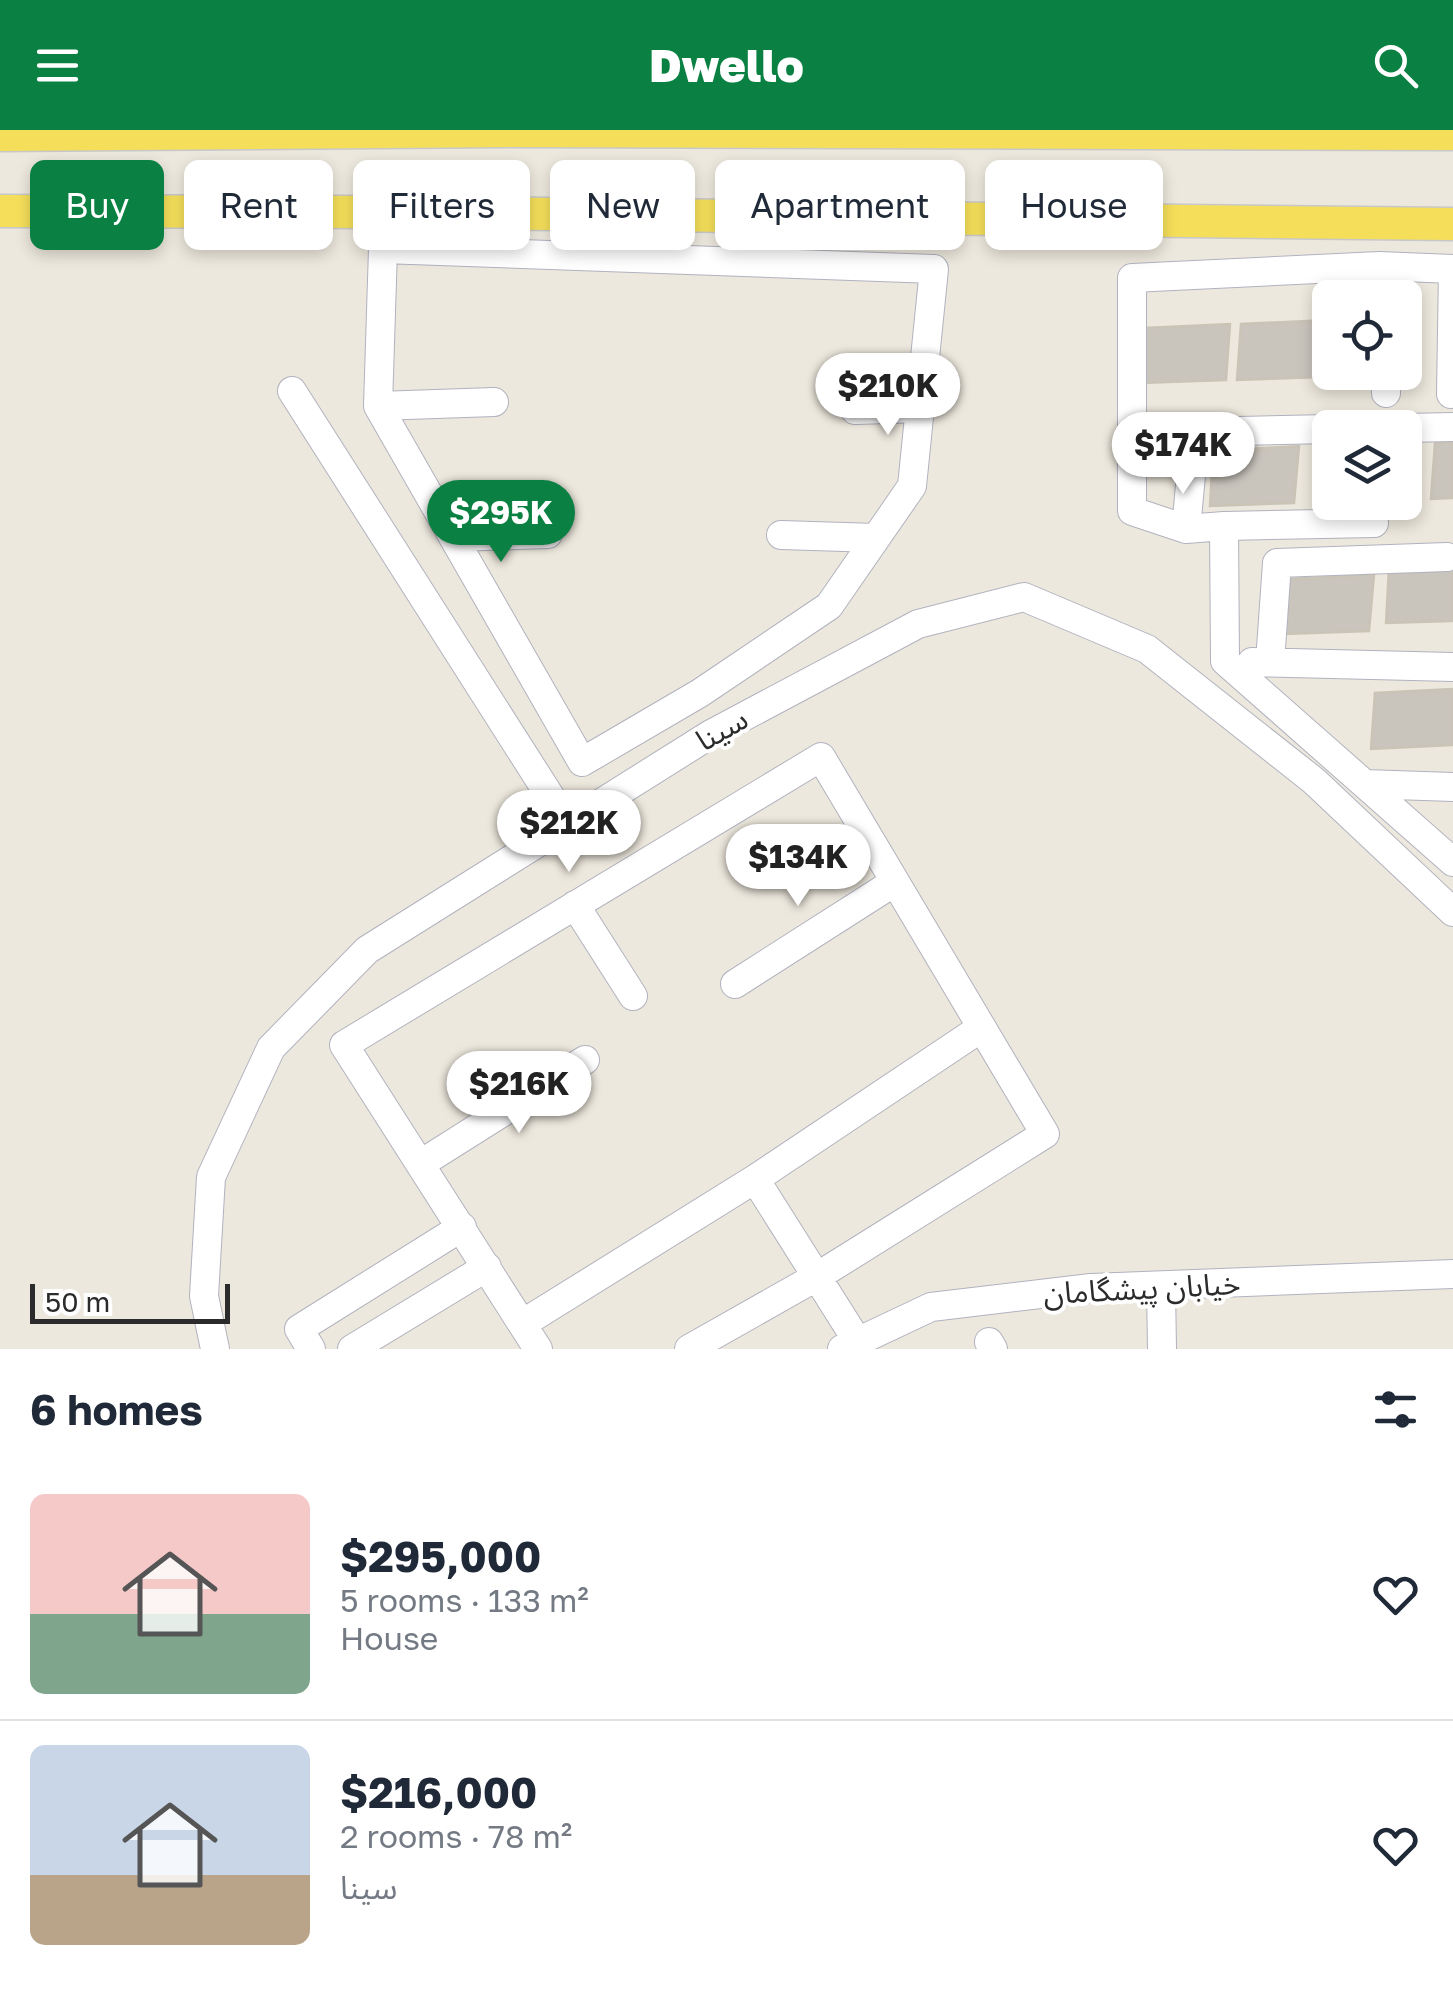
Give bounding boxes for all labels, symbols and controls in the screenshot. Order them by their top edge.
icon: menu [30,38,85,93]
text: Dwello [649,38,804,92]
icon: search [1368,38,1423,93]
chip: Buy [30,160,164,250]
chip: Rent [184,160,333,250]
chip: Filters [353,160,530,250]
chip: New [550,160,695,250]
chip: Apartment [715,160,965,250]
chip: House [985,160,1163,250]
map controls [1312,280,1422,520]
button: locate [1312,280,1422,390]
pin: $210K [818,353,958,438]
text: $210K [837,366,939,404]
button: layers [1312,410,1422,520]
pin: $174K [1113,412,1253,497]
text: $174K [1134,425,1232,463]
pin: $295K [431,480,571,565]
text: $295K [449,493,553,531]
street label: سینا [689,700,754,758]
pin: $212K [499,790,639,875]
text: $212K [519,803,619,841]
pin: $134K [728,824,868,909]
text: $134K [748,837,848,875]
pin: $216K [449,1051,589,1136]
text: $216K [469,1064,569,1102]
street label: خیابان پیشگامان [1043,1265,1241,1313]
scale bar [30,1279,230,1324]
text: 50 m [45,1285,110,1318]
icon: filters [1368,1382,1423,1437]
text: 6 homes [30,1384,203,1434]
text: $295,000 [340,1531,541,1581]
icon: home [110,1534,230,1654]
icon: heart [1368,1567,1423,1622]
text: 5 rooms · 133 m² [340,1581,589,1619]
text: House [340,1619,438,1657]
text: $216,000 [340,1767,537,1817]
icon: home [110,1785,230,1905]
text: 2 rooms · 78 m² [340,1817,572,1855]
icon: heart [1368,1818,1423,1873]
text: سینا [340,1868,397,1906]

